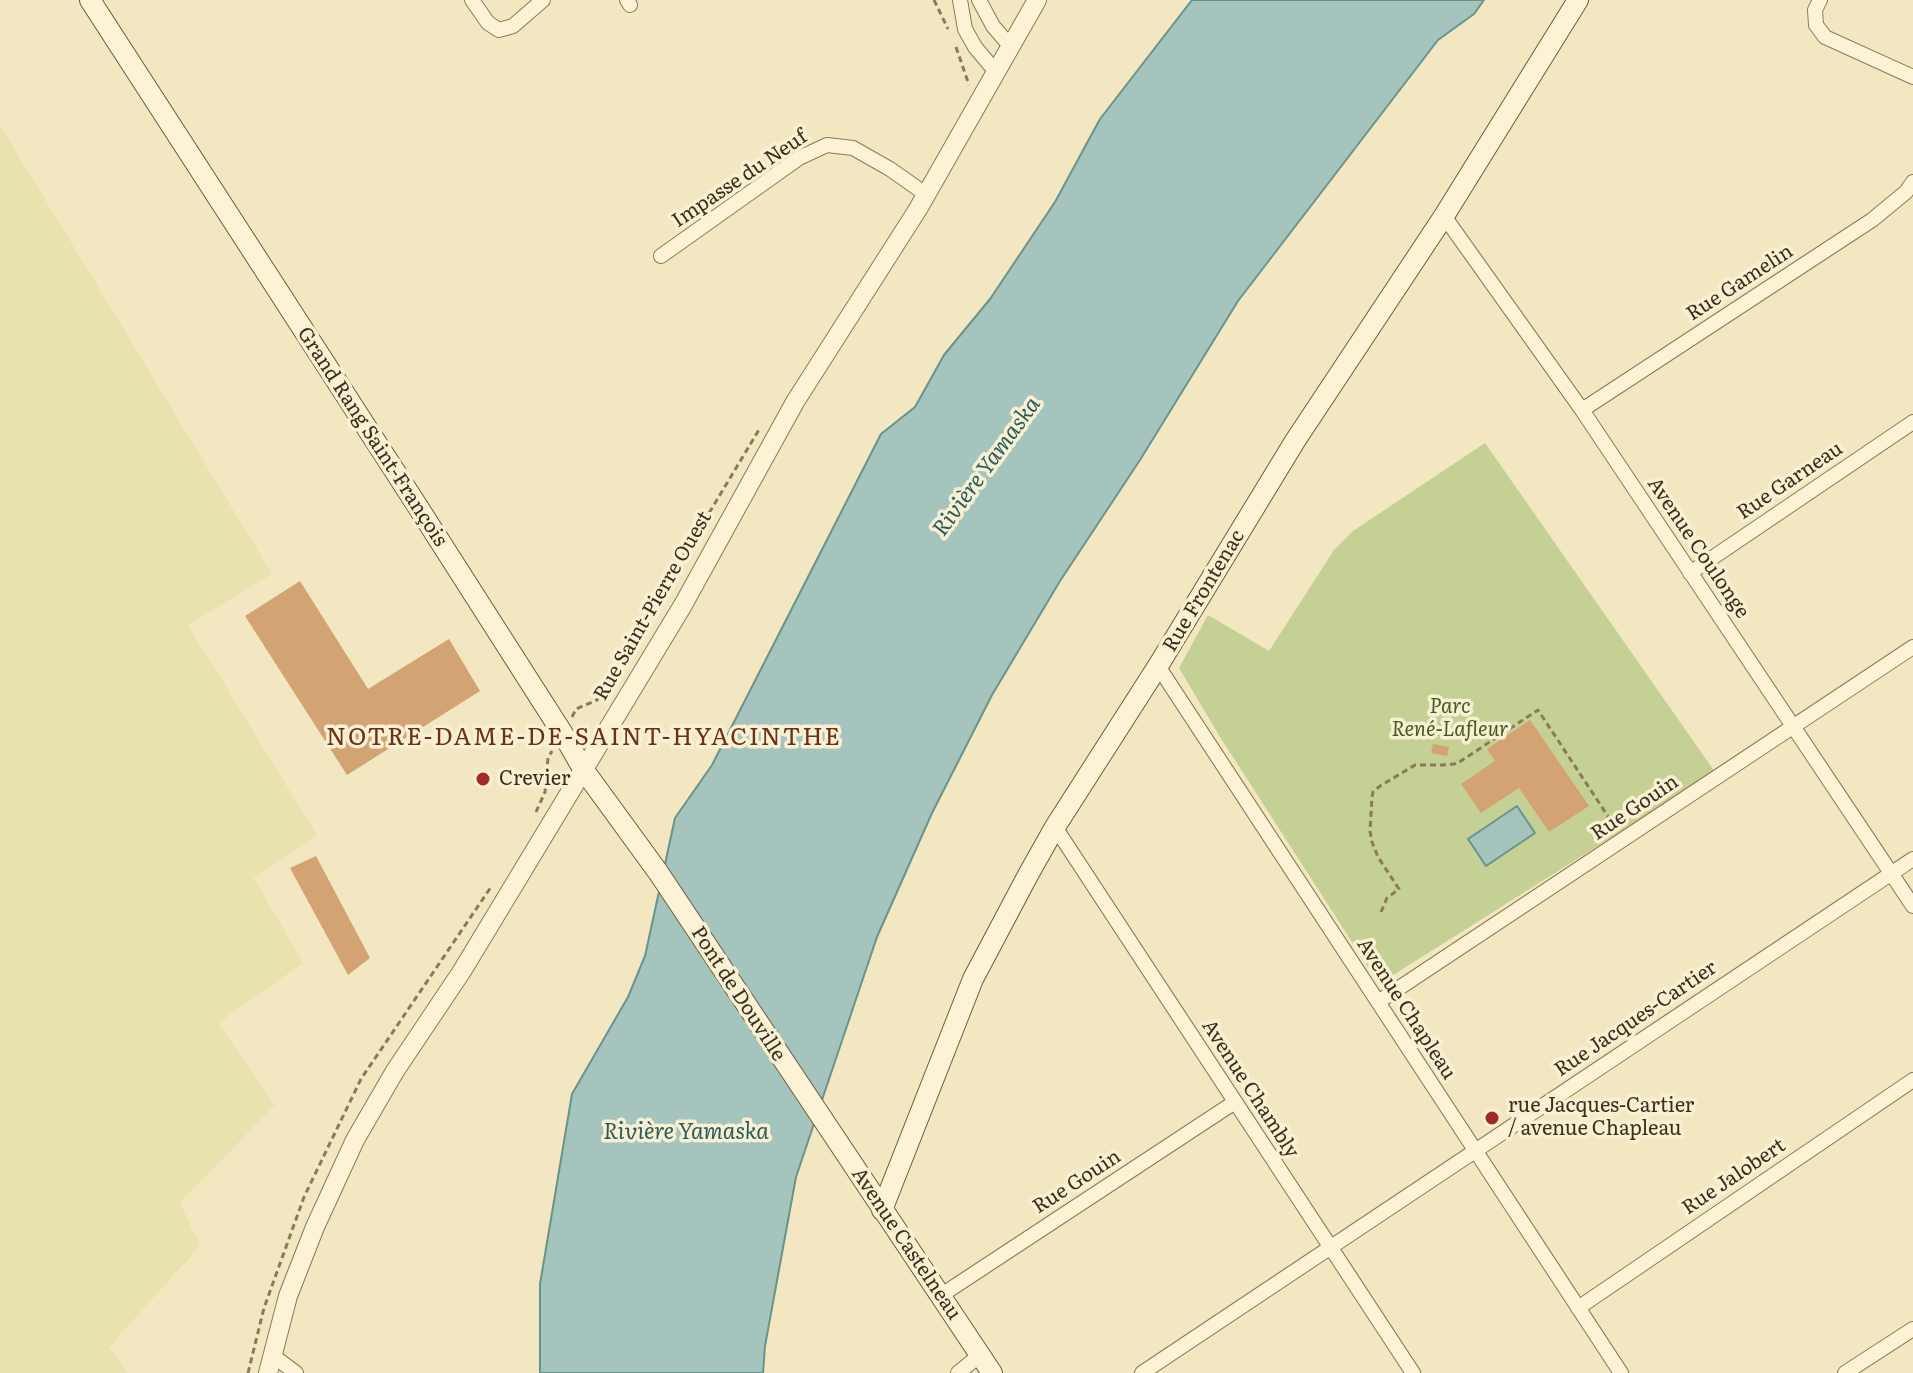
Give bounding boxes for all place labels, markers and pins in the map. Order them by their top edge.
place label: Crevier [499,767,570,791]
marker: Crevier [474,770,492,788]
place label: rue Jacques-Cartier / avenue Chapleau [1508,1094,1694,1141]
marker: rue Jacques-Cartier / avenue Chapleau [1483,1109,1501,1127]

